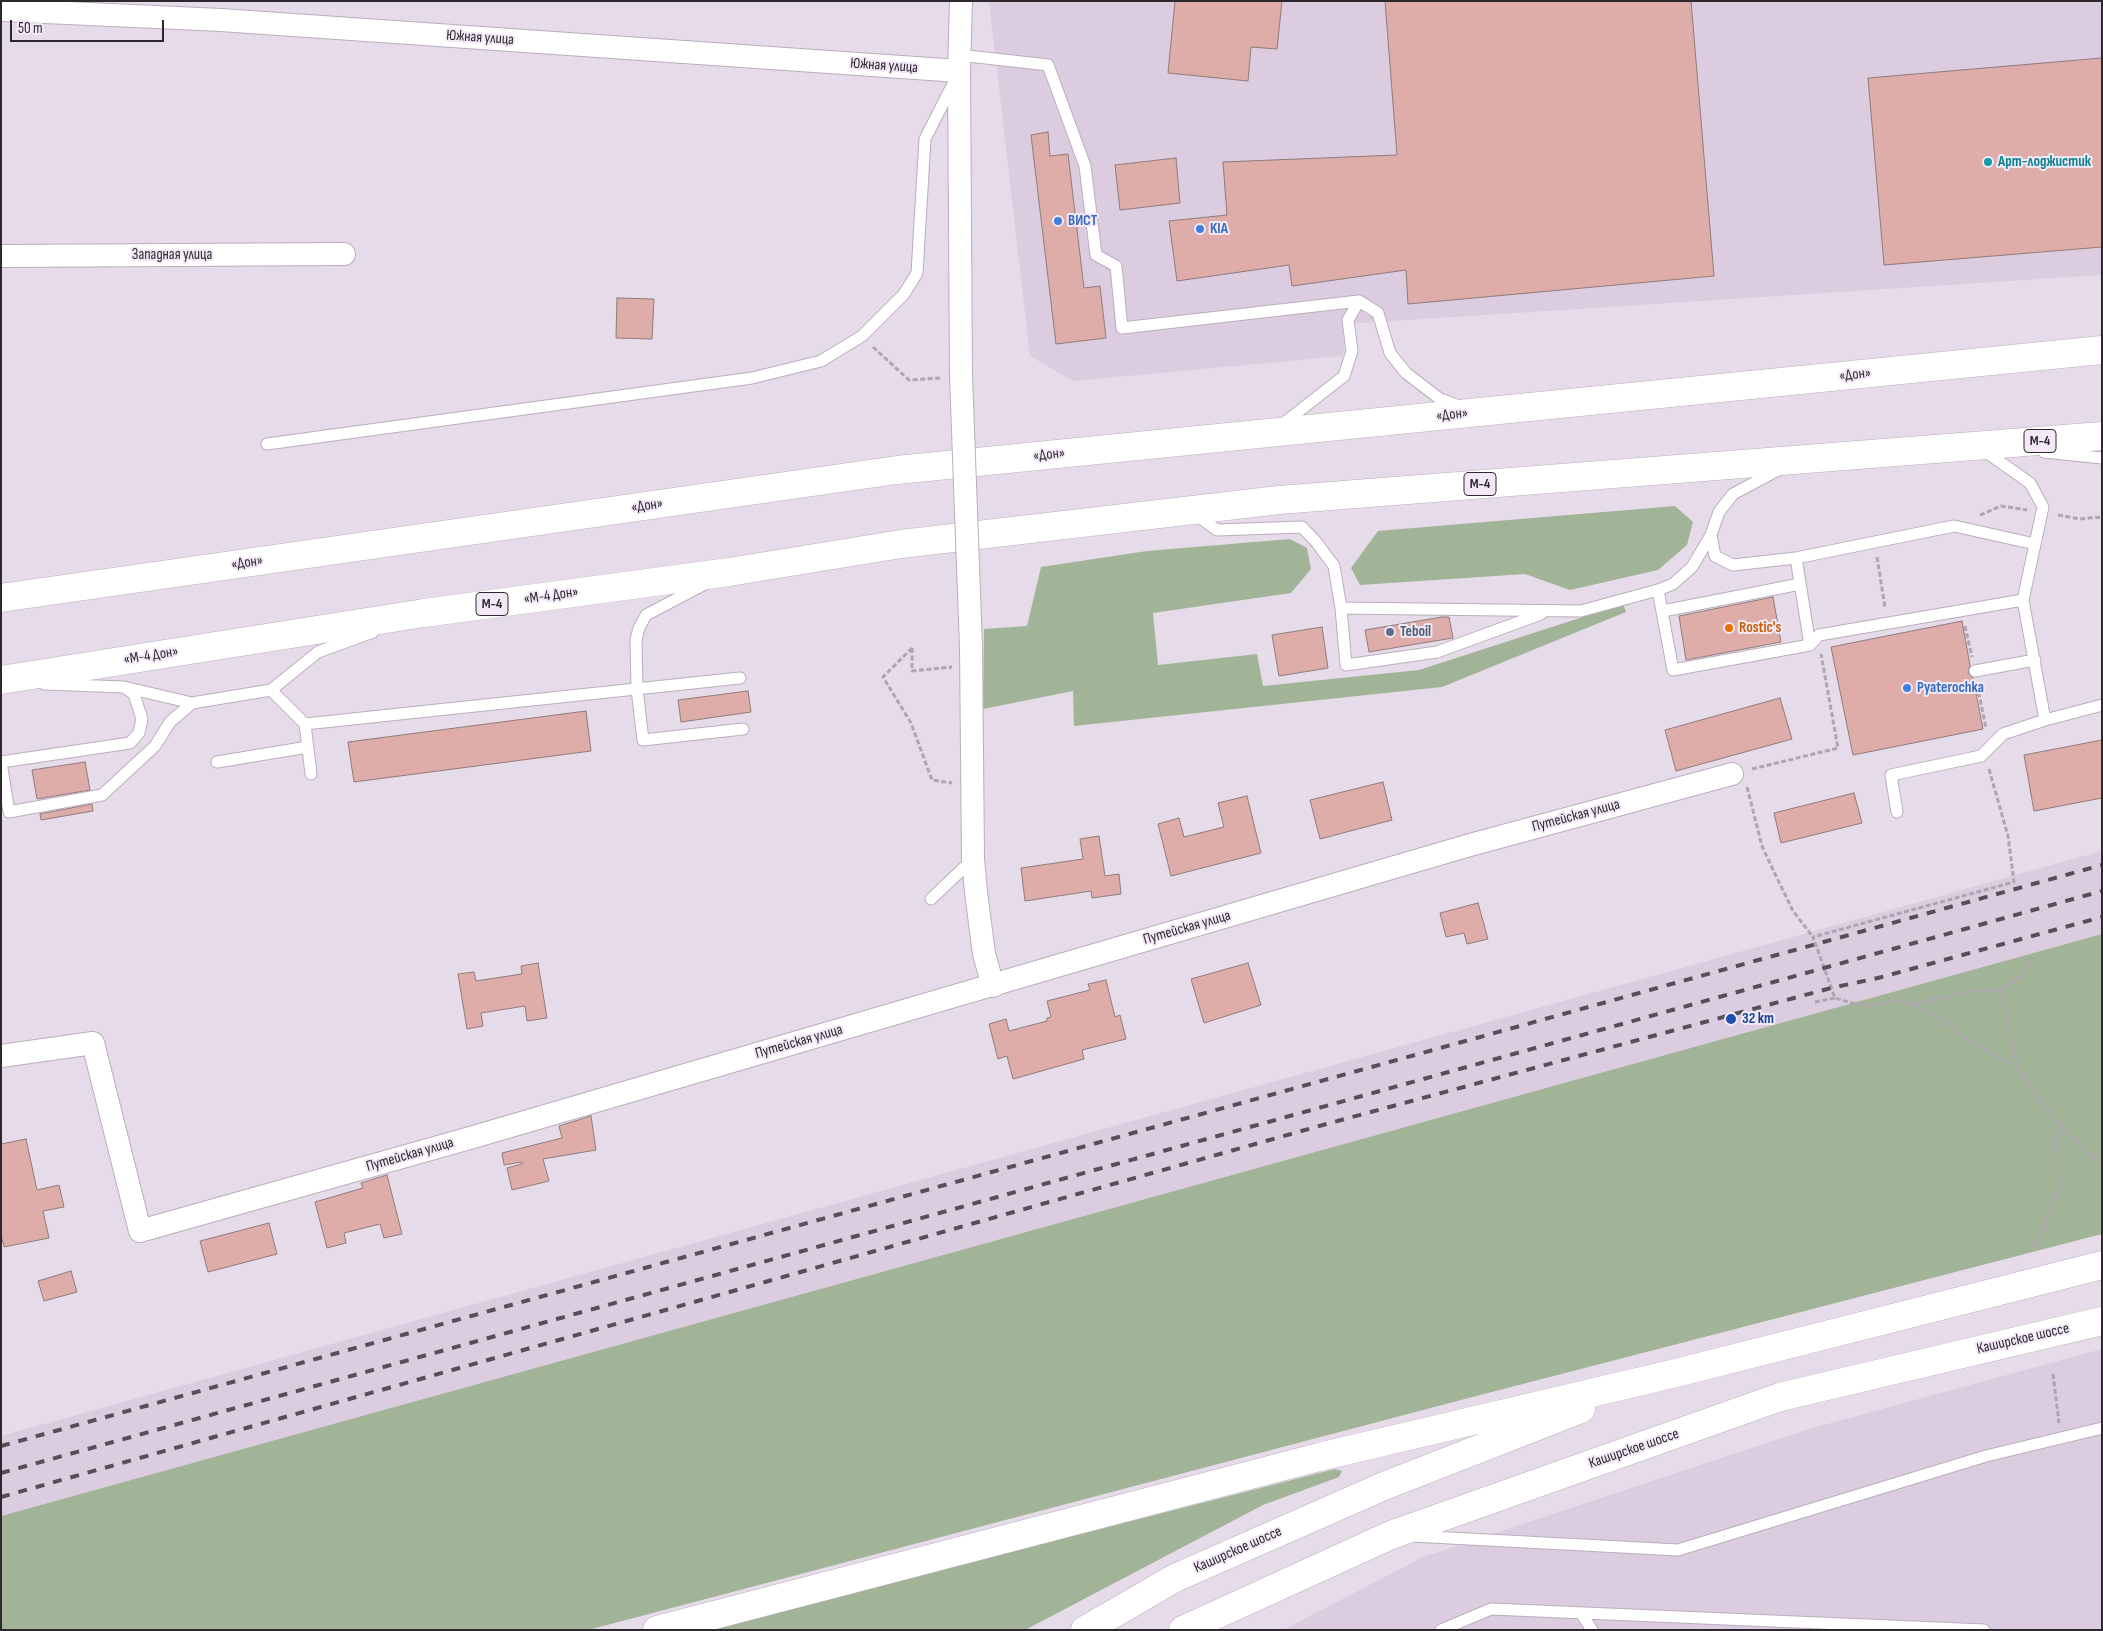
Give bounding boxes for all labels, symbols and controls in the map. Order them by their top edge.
scale bar [12,10,166,42]
text: 50 m [18,19,43,38]
street label: Южная улица [446,27,514,49]
street label: Южная улица [850,55,918,77]
place label: Арт-лоджистик [1998,153,2091,171]
marker: Арт-лоджистик [1982,156,1994,168]
place label: ВИСТ [1068,212,1097,230]
marker: ВИСТ [1052,215,1064,227]
place label: KIA [1210,220,1228,238]
marker: KIA [1194,223,1206,235]
street label: Западная улица [132,246,212,264]
street label: «Дон» [1838,364,1872,386]
street label: «Дон» [1435,404,1469,426]
road number: М-4 [2024,430,2056,452]
street label: «Дон» [1032,444,1066,466]
road number: М-4 [1464,472,1496,496]
street label: «Дон» [630,495,664,517]
street label: «Дон» [230,552,264,574]
street label: «М-4 Дон» [523,583,579,609]
road number: М-4 [476,592,508,616]
place label: Rostic's [1739,619,1781,637]
marker: Rostic's [1723,622,1735,634]
place label: Teboil [1400,623,1431,641]
marker: Teboil [1384,626,1396,638]
street label: «М-4 Дон» [123,643,179,669]
place label: Pyaterochka [1917,679,1984,697]
marker: Pyaterochka [1901,682,1913,694]
street label: Путейская улица [1530,796,1622,836]
street label: Путейская улица [1141,907,1233,949]
place label: 32 km [1742,1010,1774,1028]
marker: 32 km [1724,1012,1738,1026]
street label: Путейская улица [753,1021,845,1063]
street label: Путейская улица [364,1134,456,1176]
street label: Каширское шоссе [1975,1320,2071,1358]
street label: Каширское шоссе [1587,1425,1681,1473]
street label: Каширское шоссе [1191,1523,1285,1577]

